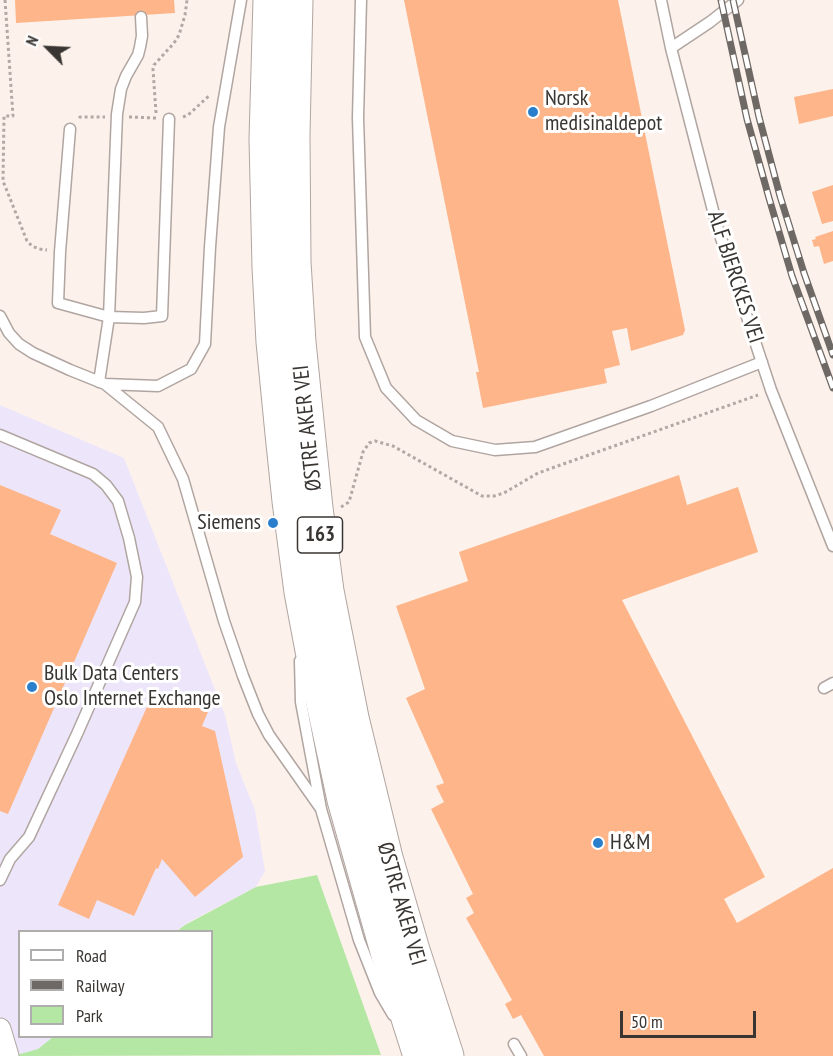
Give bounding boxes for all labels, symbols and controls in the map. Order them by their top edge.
north arrow [18,18,78,78]
text: N [21,33,42,49]
place label: Norsk medisinaldepot [545,86,662,138]
marker: Norsk medisinaldepot [526,105,540,119]
street label: ALF BJERCKES VEI [701,208,769,346]
street label: ØSTRE AKER VEI [288,364,328,492]
place label: Siemens [197,510,261,536]
marker: Siemens [266,516,280,530]
road number: 163 [298,517,342,553]
place label: Bulk Data Centers Oslo Internet Exchange [44,661,221,712]
marker: Bulk Data Centers Oslo Internet Exchange [25,680,39,694]
place label: H&M [610,830,650,856]
marker: H&M [591,836,605,850]
street label: ØSTRE AKER VEI [371,839,431,969]
legend [18,930,213,1038]
text: Road [76,944,107,967]
text: Railway [76,974,125,997]
scale bar [623,999,760,1037]
text: Park [76,1004,103,1027]
text: 50 m [631,1010,663,1033]

